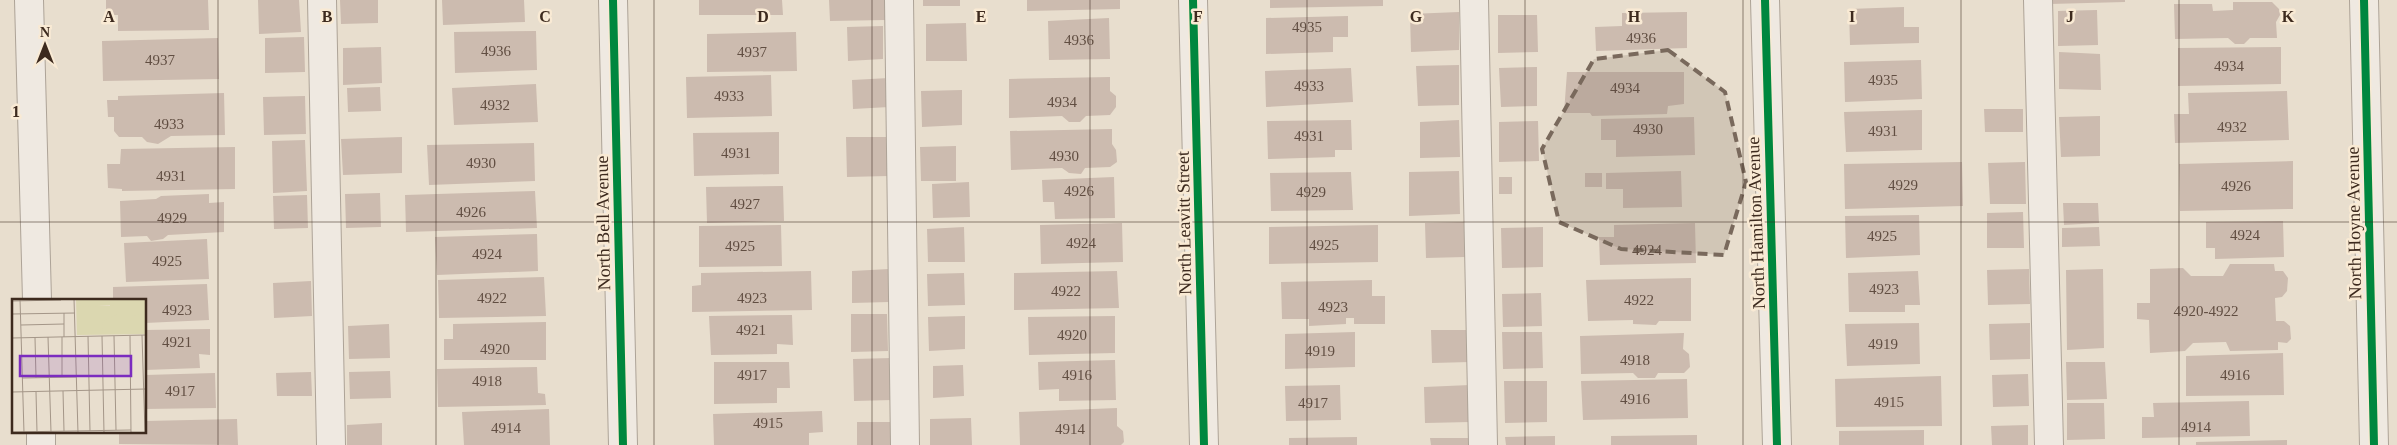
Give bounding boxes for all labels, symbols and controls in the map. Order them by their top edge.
text: A [103,8,115,25]
text: B [322,8,333,25]
text: C [539,8,551,25]
text: D [757,8,769,25]
text: E [976,8,986,25]
text: F [1193,8,1203,25]
text: G [1410,8,1423,25]
text: H [1628,8,1641,25]
text: I [1849,8,1855,25]
text: J [2066,8,2074,25]
text: K [2282,8,2295,25]
house number: 4935 [1292,19,1322,35]
north arrow [20,20,70,70]
text: N [40,25,50,40]
house number: 4936 [1626,30,1657,46]
house number: 4936 [1064,32,1095,48]
house number: 4936 [481,43,512,59]
house number: 4937 [737,44,768,60]
house number: 4937 [145,52,176,68]
house number: 4934 [2214,58,2245,74]
house number: 4935 [1868,72,1898,88]
house number: 4933 [1294,78,1324,94]
house number: 4934 [1610,80,1641,96]
house number: 4933 [714,88,744,104]
house number: 4934 [1047,94,1078,110]
house number: 4932 [480,97,510,113]
text: 1 [12,103,20,120]
house number: 4933 [154,116,184,132]
house number: 4932 [2217,119,2247,135]
house number: 4930 [1633,121,1663,137]
house number: 4931 [1868,123,1898,139]
house number: 4931 [1294,128,1324,144]
street label: North Hamilton Avenue [1743,136,1769,310]
house number: 4931 [721,145,751,161]
street label: North Hoyne Avenue [2343,147,2365,299]
house number: 4930 [1049,148,1079,164]
street label: North Leavitt Street [1173,151,1195,295]
house number: 4930 [466,155,496,171]
street label: North Bell Avenue [592,156,614,290]
house number: 4931 [156,168,186,184]
house number: 4929 [1888,177,1918,193]
house number: 4926 [2221,178,2252,194]
house number: 4926 [1064,183,1095,199]
house number: 4929 [1296,184,1326,200]
house number: 4927 [730,196,761,212]
house number: 4926 [456,204,487,220]
house number: 4929 [157,210,187,226]
house number: 4924 [2230,227,2261,243]
house number: 4925 [1867,228,1897,244]
house number: 4924 [1066,235,1097,251]
house number: 4925 [1309,237,1339,253]
house number: 4925 [725,238,755,254]
house number: 4924 [1632,242,1663,258]
house number: 4924 [472,246,503,262]
house number: 4925 [152,253,182,269]
house number: 4923 [1869,281,1899,297]
house number: 4922 [1051,283,1081,299]
house number: 4922 [477,290,507,306]
house number: 4923 [737,290,767,306]
house number: 4922 [1624,292,1654,308]
inset map [12,299,146,432]
house number: 4923 [1318,299,1348,315]
house number: 4923 [162,302,192,318]
house number: 4920-4922 [2174,303,2239,319]
house number: 4921 [736,322,766,338]
house number: 4920 [1057,327,1087,343]
house number: 4921 [162,334,192,350]
house number: 4919 [1868,336,1898,352]
house number: 4920 [480,341,510,357]
house number: 4919 [1305,343,1335,359]
house number: 4918 [1620,352,1650,368]
house number: 4917 [737,367,768,383]
house number: 4916 [1062,367,1093,383]
house number: 4916 [2220,367,2251,383]
house number: 4918 [472,373,502,389]
house number: 4917 [165,383,196,399]
house number: 4916 [1620,391,1651,407]
house number: 4915 [1874,394,1904,410]
house number: 4917 [1298,395,1329,411]
house number: 4915 [753,415,783,431]
house number: 4914 [2181,419,2212,435]
house number: 4914 [491,420,522,436]
house number: 4914 [1055,421,1086,437]

